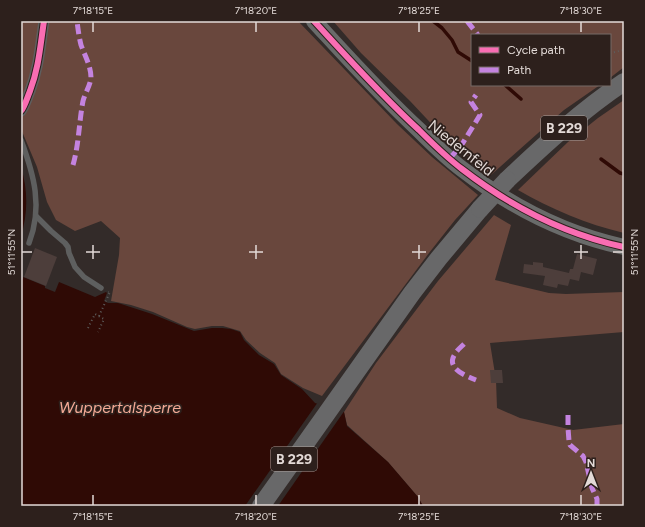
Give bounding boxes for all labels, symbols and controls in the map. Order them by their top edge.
text: 7°18'15"E [73,4,113,17]
text: 7°18'20"E [235,4,277,17]
text: 7°18'25"E [398,4,440,17]
text: 7°18'30"E [560,4,602,17]
legend [471,34,611,86]
text: Cycle path [507,43,565,57]
text: Path [507,63,531,77]
street label: Niedernfeld [424,116,498,180]
road number: B 229 [541,116,587,140]
text: 51°11'55"N [5,229,18,275]
text: 51°11'55"N [628,229,641,275]
water label: Wuppertalsperre [59,398,181,417]
road number: B 229 [271,447,317,471]
north arrow [571,453,611,493]
text: N [587,457,595,470]
text: 7°18'15"E [73,510,113,523]
text: 7°18'20"E [235,510,277,523]
text: 7°18'25"E [398,510,440,523]
text: 7°18'30"E [560,510,602,523]

